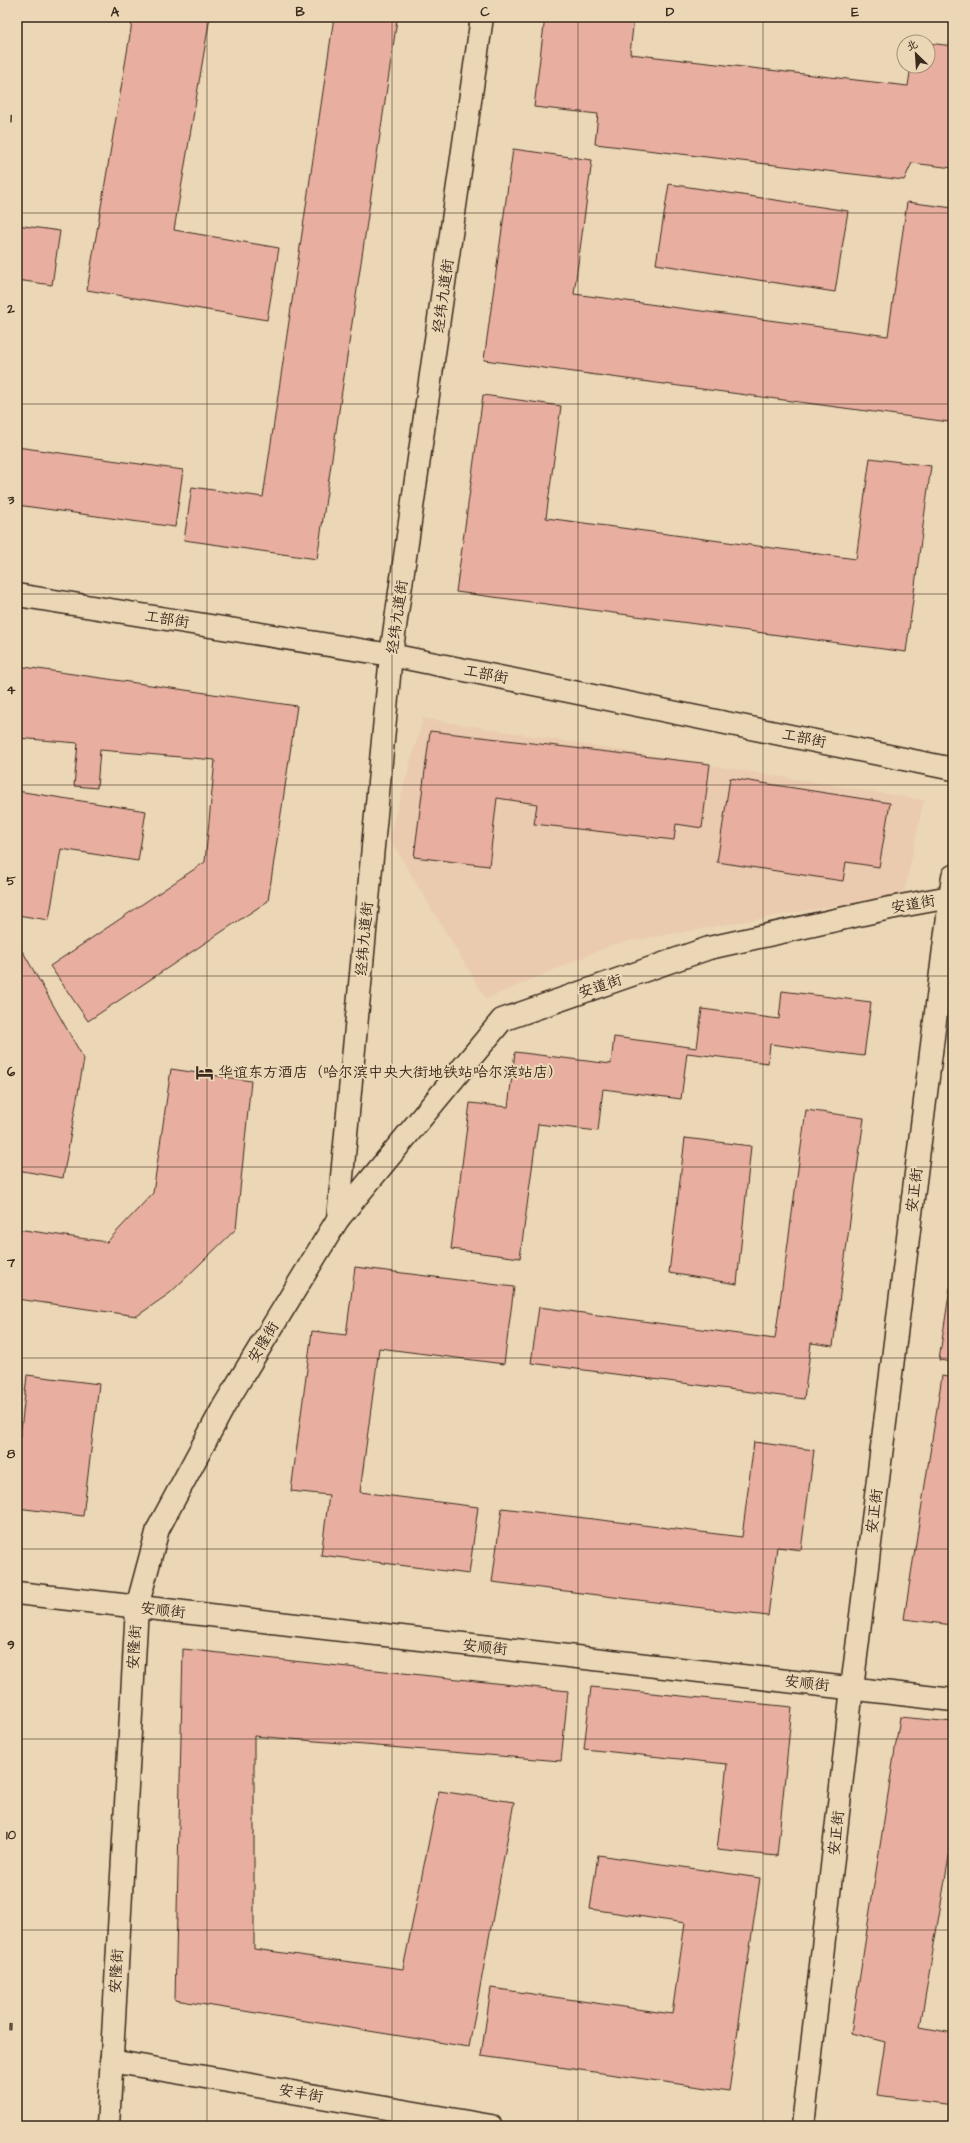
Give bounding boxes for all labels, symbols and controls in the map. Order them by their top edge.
text: A [111,3,120,21]
text: B [295,3,305,21]
text: C [480,3,490,21]
text: D [666,3,675,21]
text: E [851,3,859,21]
north arrow [896,34,936,74]
text: 北 [904,36,920,55]
text: 1 [10,109,12,127]
street label: 经纬九道街 [428,257,459,335]
text: 2 [6,300,15,318]
text: 3 [7,491,15,509]
street label: 经纬九道街 [382,578,413,656]
street label: 工部街 [143,606,191,633]
street label: 工部街 [462,660,510,689]
text: 4 [7,681,16,699]
street label: 工部街 [780,724,828,753]
text: 5 [6,872,16,890]
street label: 安道街 [889,890,937,919]
street label: 经纬九道街 [351,901,378,977]
street label: 安道街 [575,969,625,1004]
hotel icon: 华谊东方酒店（哈尔滨中央大街地铁站哈尔滨站店） [195,1062,215,1082]
place label: 华谊东方酒店（哈尔滨中央大街地铁站哈尔滨站店） [218,1062,563,1083]
text: 6 [7,1063,16,1081]
street label: 安正街 [901,1166,928,1214]
text: 7 [6,1254,16,1272]
street label: 安隆街 [243,1318,284,1367]
text: 8 [7,1445,16,1463]
street label: 安正街 [861,1487,888,1535]
street label: 安顺街 [139,1598,186,1623]
street label: 安隆街 [123,1624,146,1670]
street label: 安顺街 [461,1635,508,1660]
text: 9 [7,1636,15,1654]
street label: 安顺街 [783,1671,830,1696]
street label: 安正街 [824,1810,849,1857]
text: 10 [6,1826,17,1844]
street label: 安隆街 [105,1948,128,1994]
text: 11 [9,2017,13,2035]
street label: 安丰街 [277,2079,325,2108]

